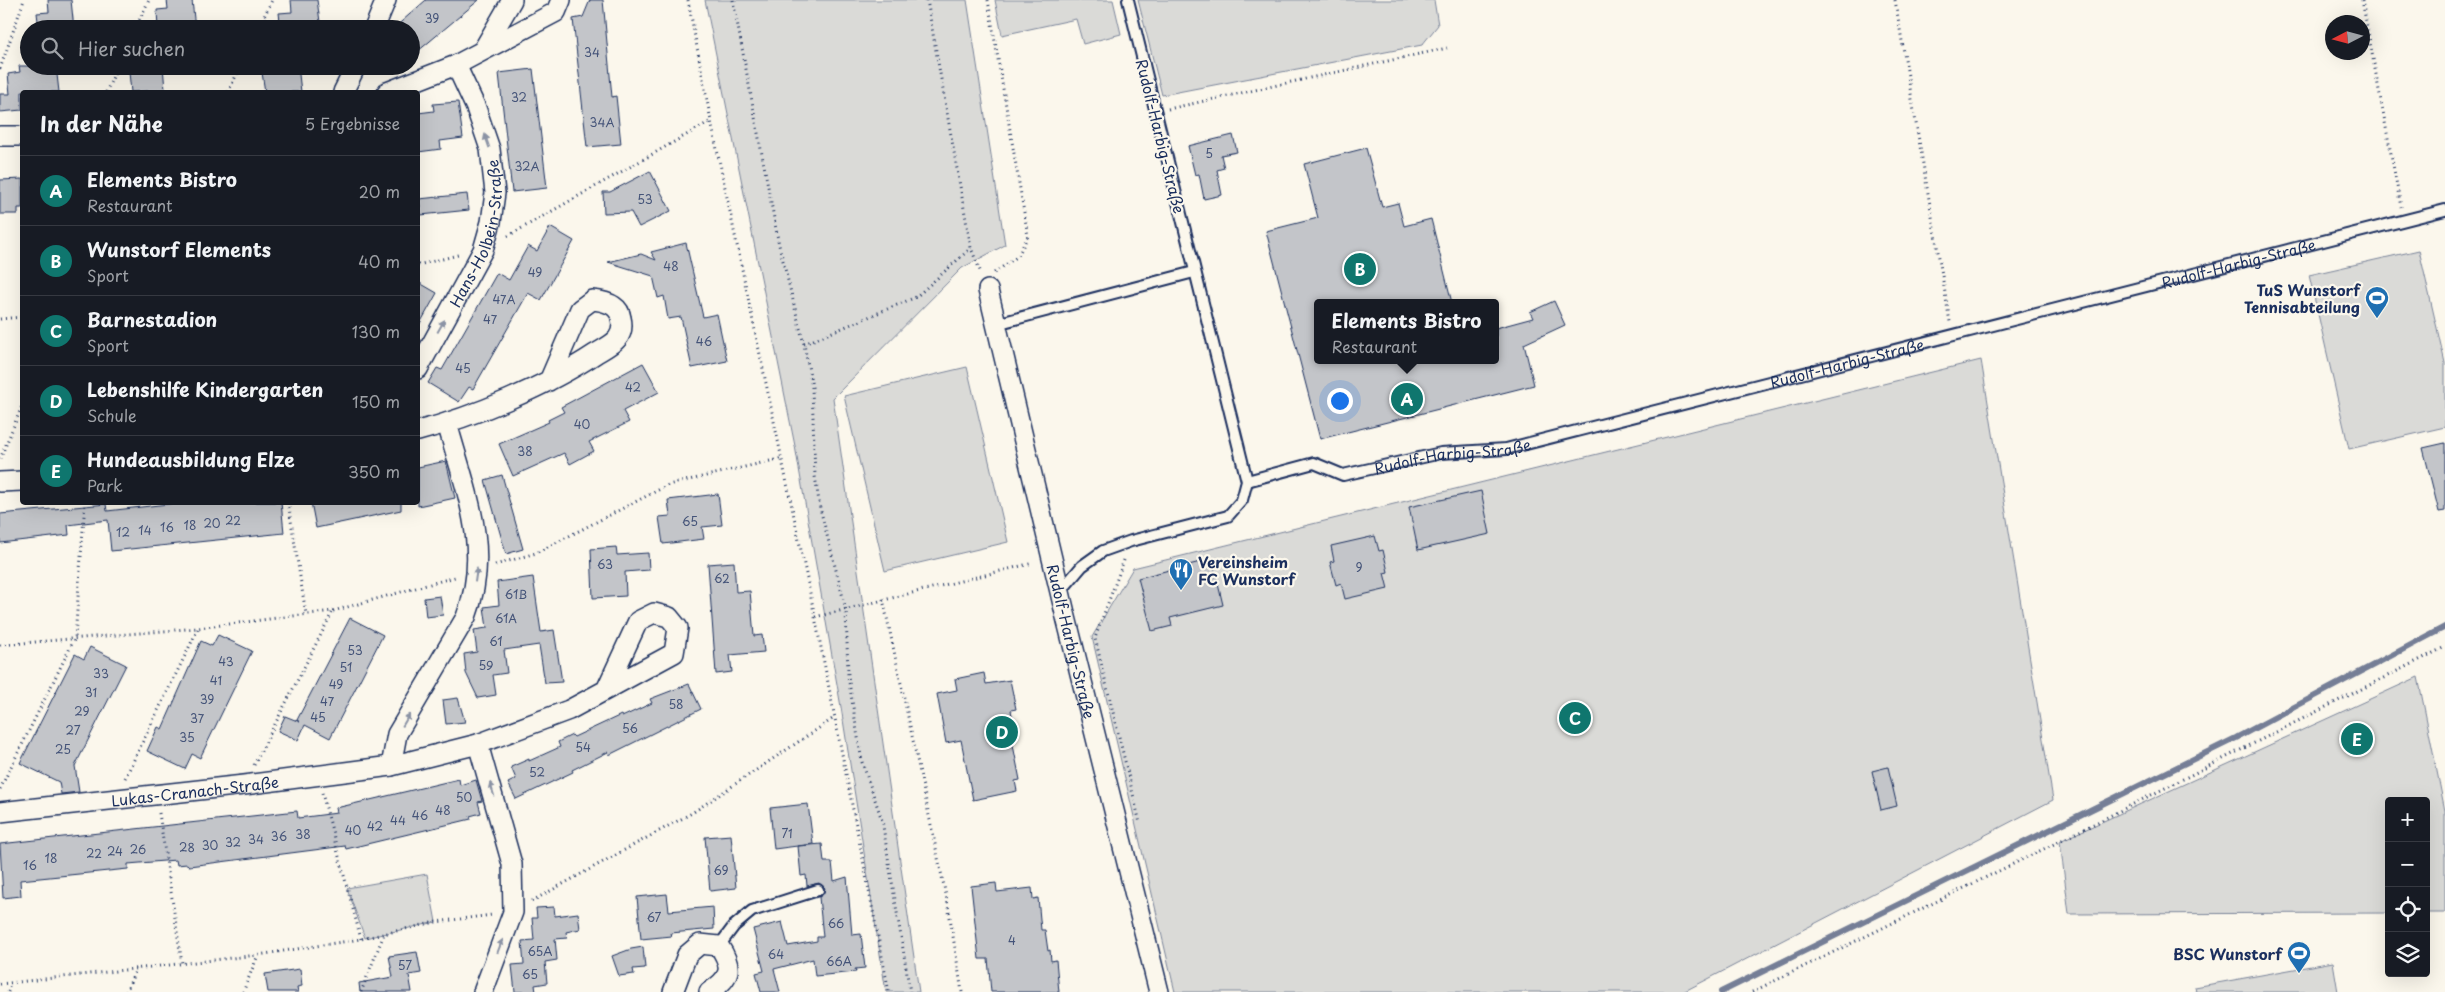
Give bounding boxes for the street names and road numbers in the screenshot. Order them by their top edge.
street label: Rudolf-Harbig-Straße [1131,56,1191,216]
street label: Hans-Holbein-Straße [443,158,507,311]
street label: Rudolf-Harbig-Straße [2159,232,2318,293]
street label: Rudolf-Harbig-Straße [1767,332,1926,393]
street label: Rudolf-Harbig-Straße [1372,432,1533,479]
street label: Rudolf-Harbig-Straße [1042,561,1102,721]
street label: Lukas-Cranach-Straße [110,769,280,811]

